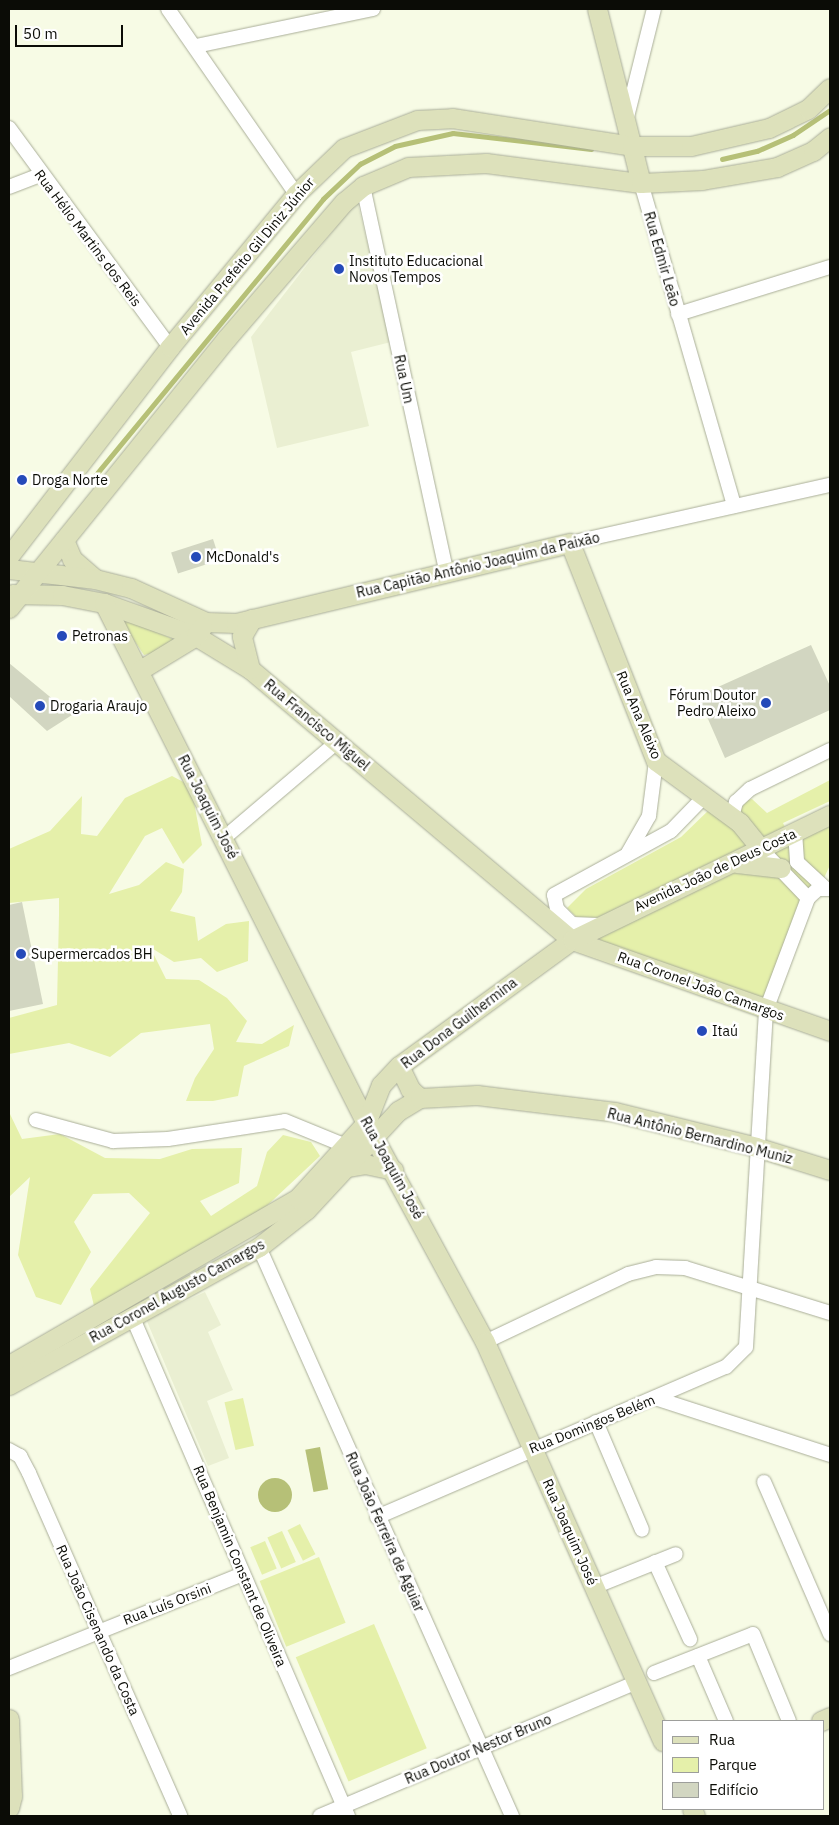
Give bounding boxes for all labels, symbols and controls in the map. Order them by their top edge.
scale bar [18,15,125,47]
text: 50 m [23,24,58,43]
street label: Rua Hélio Martins dos Reis [31,166,145,310]
street label: Avenida Prefeito Gil Diniz Júnior [176,174,318,338]
street label: Rua Edmir Leão [640,210,684,308]
place label: Instituto Educacional Novos Tempos [349,253,483,286]
marker: Instituto Educacional Novos Tempos [333,263,345,275]
street label: Rua Um [391,353,417,405]
place label: Droga Norte [32,472,108,488]
marker: Droga Norte [16,474,28,486]
street label: Rua Capitão Antônio Joaquim da Paixão [355,529,601,601]
place label: McDonald's [206,549,279,565]
marker: McDonald's [190,551,202,563]
place label: Petronas [72,628,128,644]
marker: Petronas [56,630,68,642]
street label: Rua Ana Aleixo [613,668,665,762]
street label: Rua Francisco Miguel [261,676,373,774]
place label: Fórum Doutor Pedro Aleixo [669,687,756,720]
marker: Fórum Doutor Pedro Aleixo [760,697,772,709]
place label: Drogaria Araujo [50,698,147,714]
marker: Drogaria Araujo [34,700,46,712]
street label: Rua Joaquim José [174,752,242,862]
street label: Avenida João de Deus Costa [631,825,799,915]
place label: Supermercados BH [31,946,153,962]
marker: Supermercados BH [15,948,27,960]
street label: Rua Coronel João Camargos [615,948,787,1024]
street label: Rua Dona Guilhermina [398,974,520,1072]
place label: Itaú [712,1023,738,1039]
marker: Itaú [696,1025,708,1037]
street label: Rua Antônio Bernardino Muniz [606,1105,794,1167]
street label: Rua Joaquim José [357,1114,427,1222]
street label: Rua Coronel Augusto Camargos [87,1236,267,1346]
street label: Rua Domingos Belém [527,1391,657,1457]
street label: Rua João Ferreira de Aguiar [342,1449,428,1615]
street label: Rua Benjamin Constant de Oliveira [190,1463,290,1669]
street label: Rua Joaquim José [539,1476,601,1588]
street label: Rua João Cisenando da Costa [53,1542,143,1718]
street label: Rua Luís Orsini [121,1580,213,1628]
street label: Rua Doutor Nestor Bruno [402,1711,554,1787]
legend [662,1720,824,1810]
text: Rua [709,1730,735,1749]
text: Parque [709,1755,757,1774]
text: Edifício [709,1780,758,1799]

